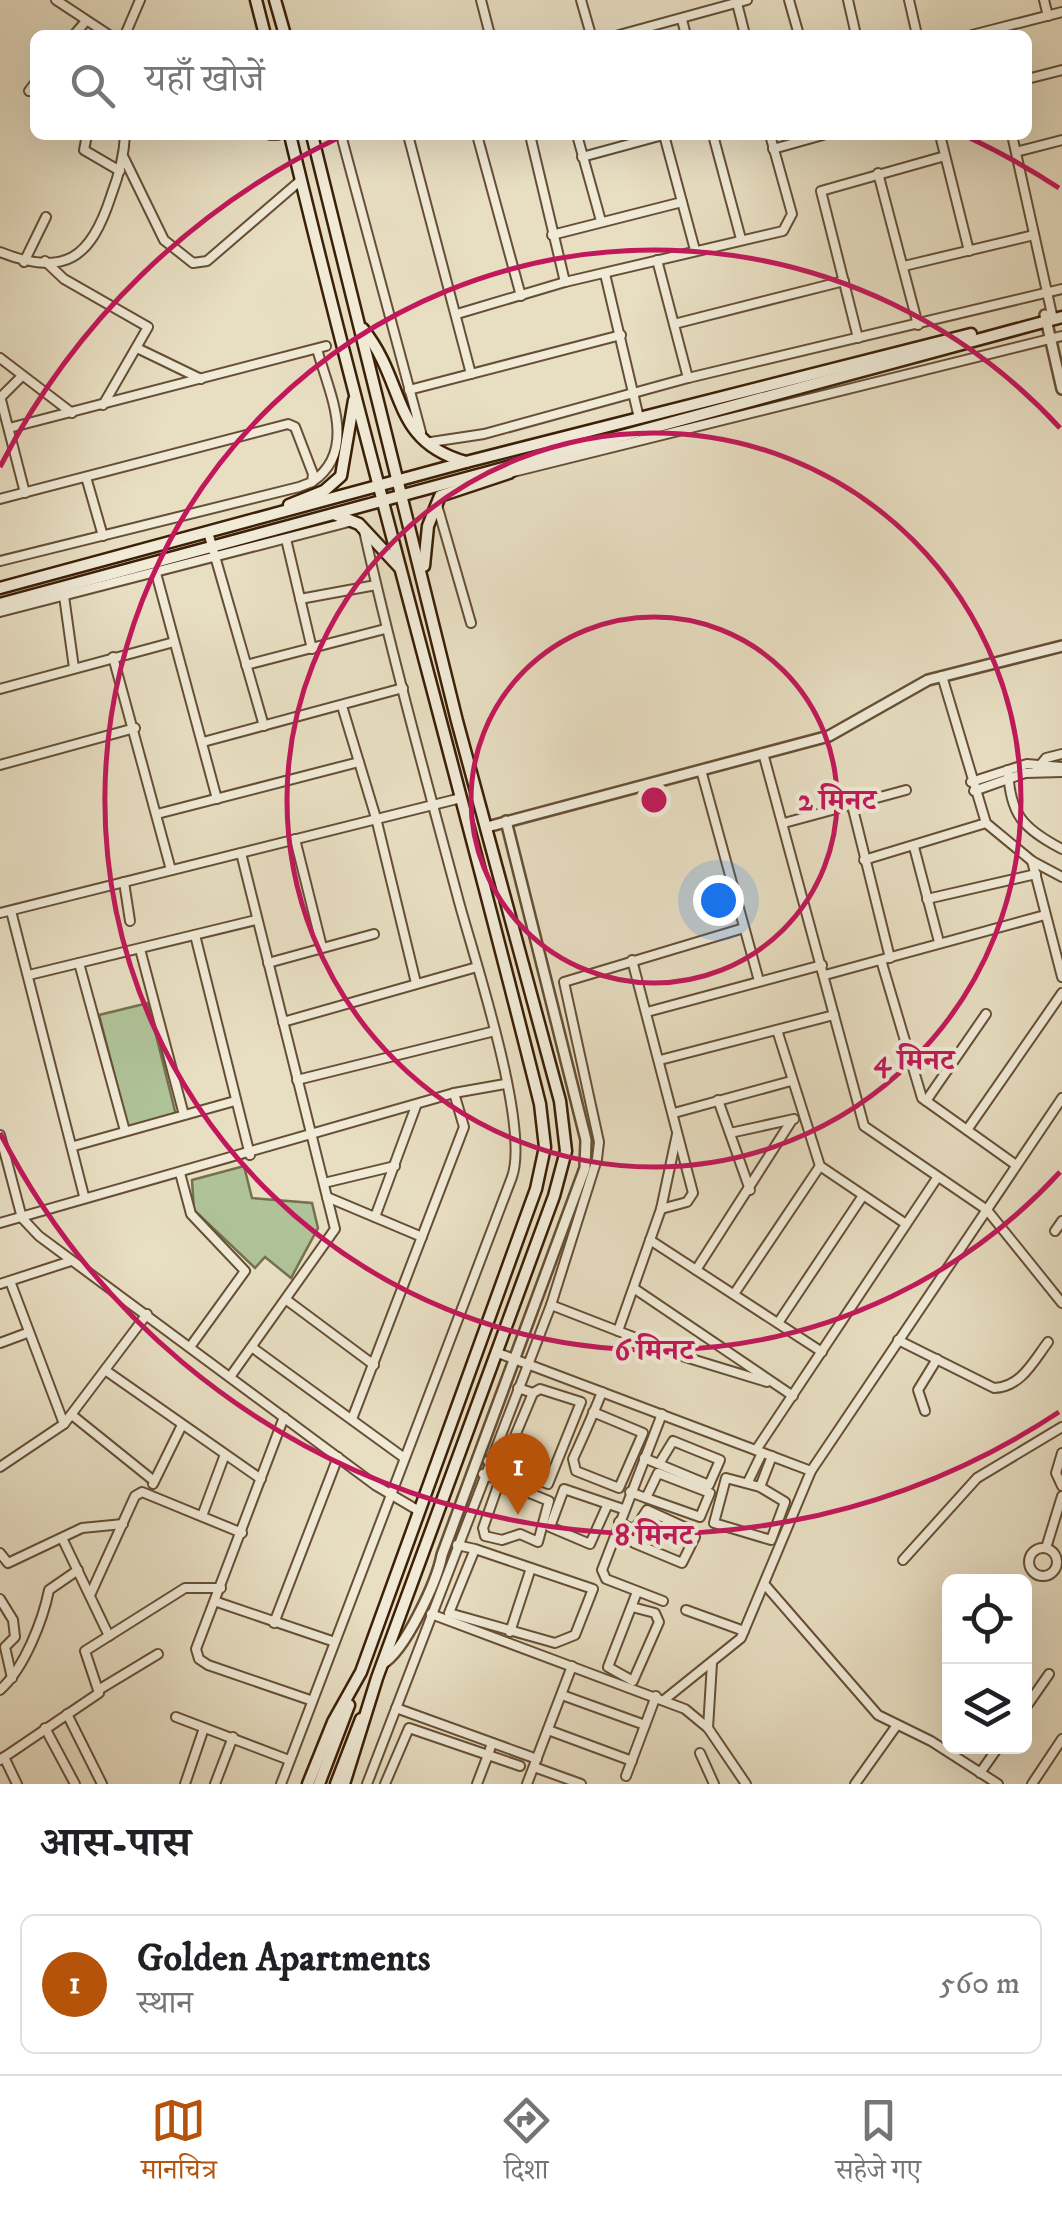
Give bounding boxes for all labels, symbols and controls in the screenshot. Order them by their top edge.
search box [30,30,1032,140]
text: यहाँ खोजें [145,56,264,104]
icon: search [65,58,120,113]
centre of rings [636,782,672,818]
text: 2 मिनट [798,783,878,820]
your location [693,875,744,926]
text: 4 मिनट [874,1043,957,1080]
text: 6 मिनट [615,1333,696,1370]
pin: 1 [486,1432,550,1515]
text: 8 मिनट [615,1518,696,1555]
map controls [942,1574,1032,1754]
button: locate [942,1574,1032,1664]
button: layers [942,1664,1032,1754]
text: आस-पास [40,1818,191,1870]
text: Golden Apartments [137,1935,430,1983]
text: 1 [69,1964,80,2004]
text: 560 m [939,1964,1020,2004]
text: स्थान [137,1984,193,2024]
tab: मानचित्र [141,2093,217,2197]
tab: दिशा [499,2093,554,2197]
tab: सहेजे गए [835,2093,921,2197]

